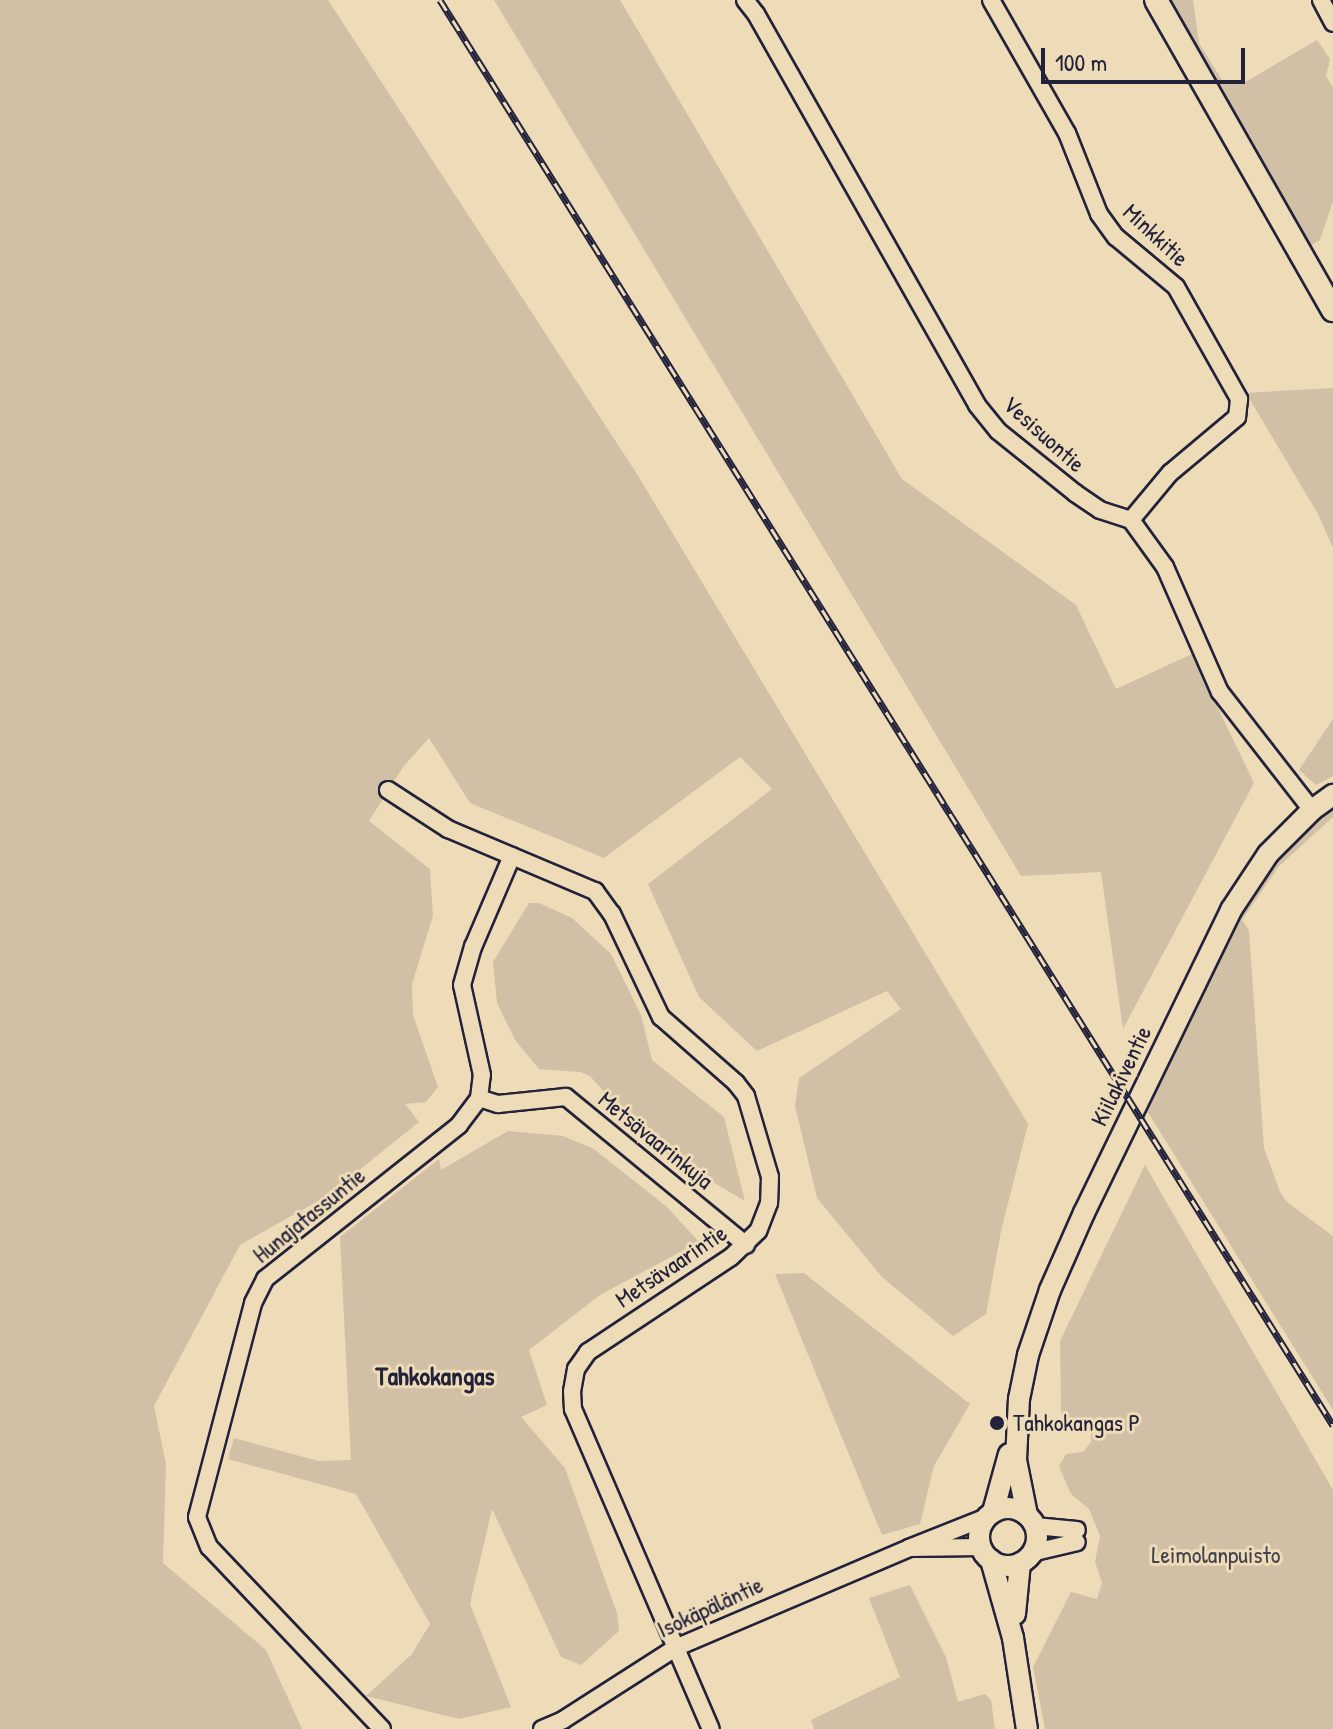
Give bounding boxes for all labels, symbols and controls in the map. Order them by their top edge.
scale bar [1045,32,1249,82]
text: 100 m [1055,46,1107,78]
street label: Minkkitie [1117,198,1195,272]
street label: Vesisuontie [997,390,1091,478]
street label: Kiilakiventie [1084,1021,1158,1131]
street label: Metsävaarinkuja [593,1085,719,1195]
street label: Hunajatassuntie [247,1161,371,1269]
street label: Metsävaarintie [610,1218,732,1314]
district label: Tahkokangas [375,1360,495,1392]
place label: Tahkokangas P [1013,1409,1140,1437]
marker: Tahkokangas P [988,1414,1006,1432]
park label: Leimolanpuisto [1152,1541,1280,1569]
street label: Isokäpäläntie [653,1570,767,1644]

